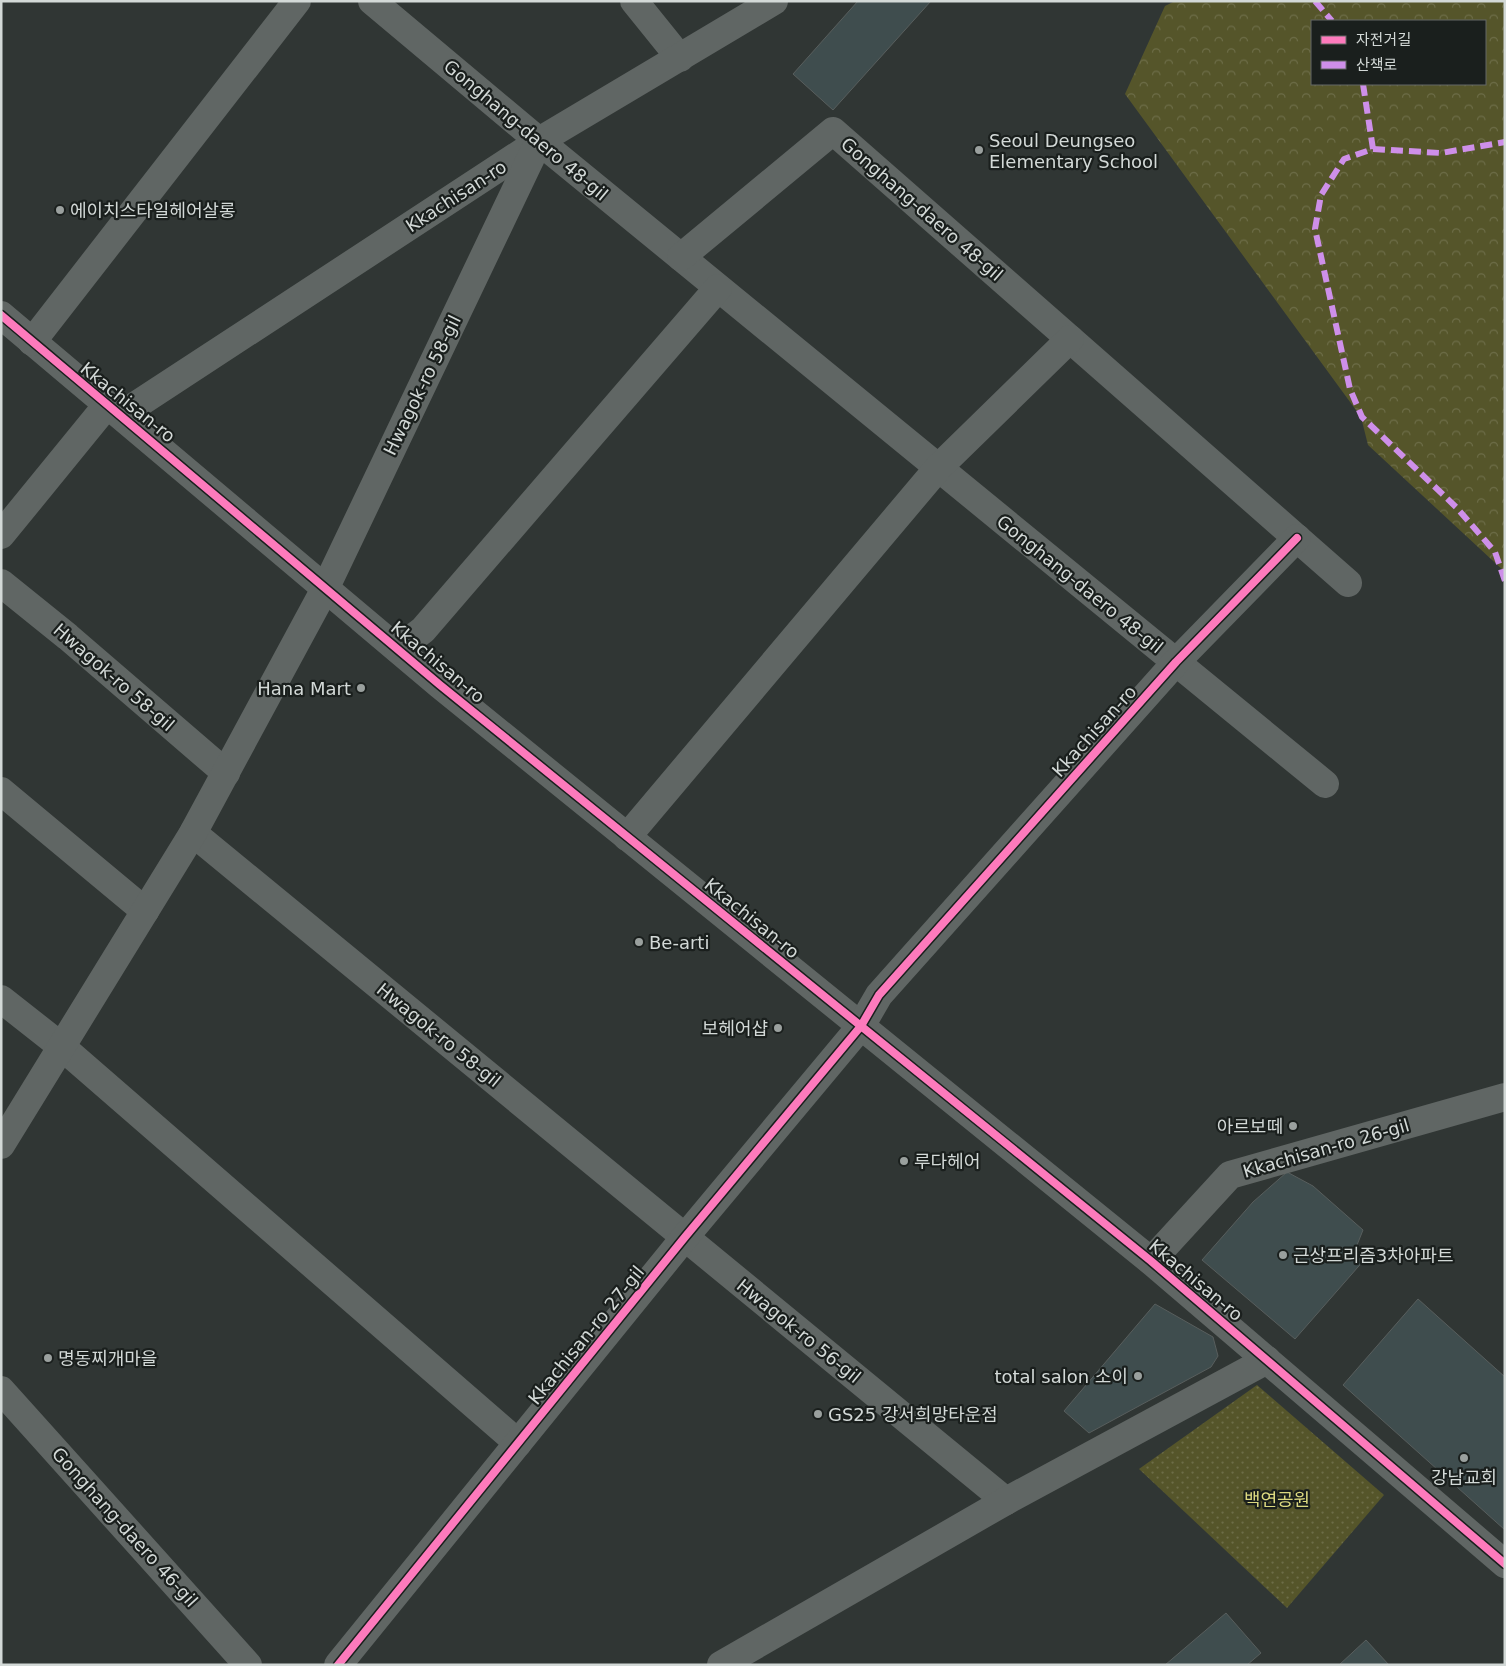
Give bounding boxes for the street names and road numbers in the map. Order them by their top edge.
street label: Gonghang-daero 48-gil [440,55,612,205]
street label: Gonghang-daero 48-gil [837,133,1007,285]
street label: Kkachisan-ro [402,156,510,236]
street label: Hwagok-ro 58-gil [379,312,465,458]
street label: Kkachisan-ro [76,357,180,447]
street label: Gonghang-daero 48-gil [993,510,1167,658]
street label: Kkachisan-ro [387,617,489,707]
street label: Hwagok-ro 58-gil [49,619,179,735]
street label: Kkachisan-ro [1048,681,1140,781]
street label: Kkachisan-ro [700,873,804,963]
street label: Hwagok-ro 58-gil [373,979,505,1091]
street label: Kkachisan-ro 26-gil [1240,1114,1412,1182]
street label: Kkachisan-ro [1145,1235,1247,1325]
street label: Kkachisan-ro 27-gil [524,1262,648,1408]
street label: Hwagok-ro 56-gil [733,1275,865,1387]
street label: Gonghang-daero 46-gil [48,1443,202,1611]

